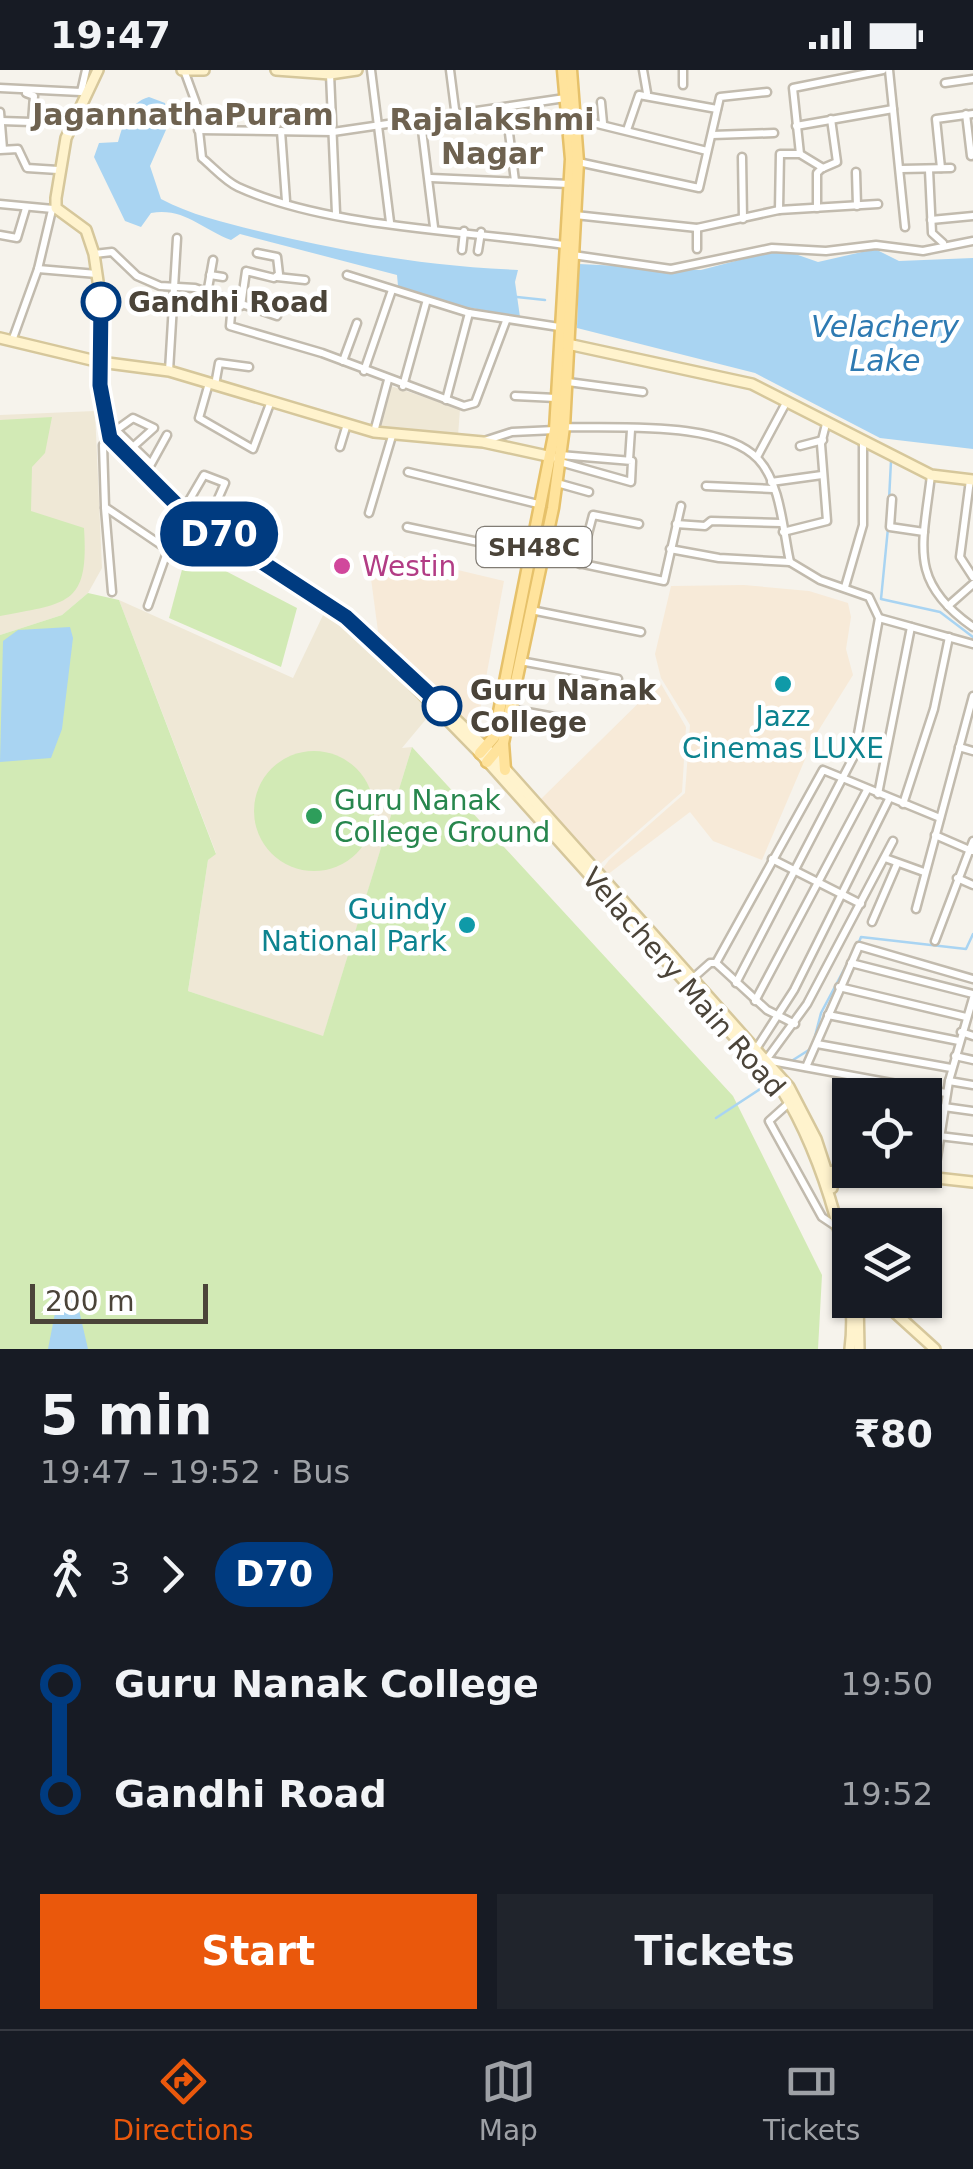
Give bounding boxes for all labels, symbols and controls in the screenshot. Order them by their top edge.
text: 19:47 [50,13,171,57]
district label: JagannathaPuram [30,97,334,132]
district label: Rajalakshmi Nagar [389,102,595,171]
marker: Gandhi Road [82,283,120,321]
place label: Gandhi Road [128,286,329,319]
water label: Velachery Lake [811,309,960,378]
line badge: D70 [162,502,276,566]
text: D70 [180,514,258,554]
road number: SH48C [476,527,592,567]
place label: Westin [362,550,456,583]
marker: Westin [331,555,353,577]
marker: Jazz Cinemas LUXE [772,673,794,695]
place label: Guru Nanak College [470,674,658,739]
marker: Guru Nanak College [423,687,461,725]
place label: Jazz Cinemas LUXE [682,700,884,765]
place label: Guru Nanak College Ground [334,784,550,849]
marker: Guru Nanak College Ground [303,805,325,827]
street label: Velachery Main Road [575,861,792,1104]
place label: Guindy National Park [261,893,448,958]
marker: Guindy National Park [456,914,478,936]
map controls [832,1078,942,1318]
button: locate [832,1078,942,1188]
button: layers [832,1208,942,1318]
scale bar [30,1279,208,1324]
text: 200 m [45,1285,135,1318]
text: 5 min [40,1383,213,1447]
text: ₹80 [854,1412,933,1456]
text: 19:47 – 19:52 · Bus [40,1453,350,1491]
icon: walk [40,1547,95,1602]
icon: forward [145,1547,200,1602]
text: D70 [235,1554,313,1594]
text: 3 [110,1555,130,1593]
text: Guru Nanak College [114,1662,539,1706]
text: 19:50 [841,1665,933,1703]
text: Gandhi Road [114,1772,387,1816]
text: 19:52 [841,1775,933,1813]
button: Start [40,1894,477,2009]
button: Tickets [497,1894,933,2009]
tab: Directions [113,2054,254,2147]
tab: Map [479,2054,538,2147]
tab: Tickets [763,2054,860,2147]

